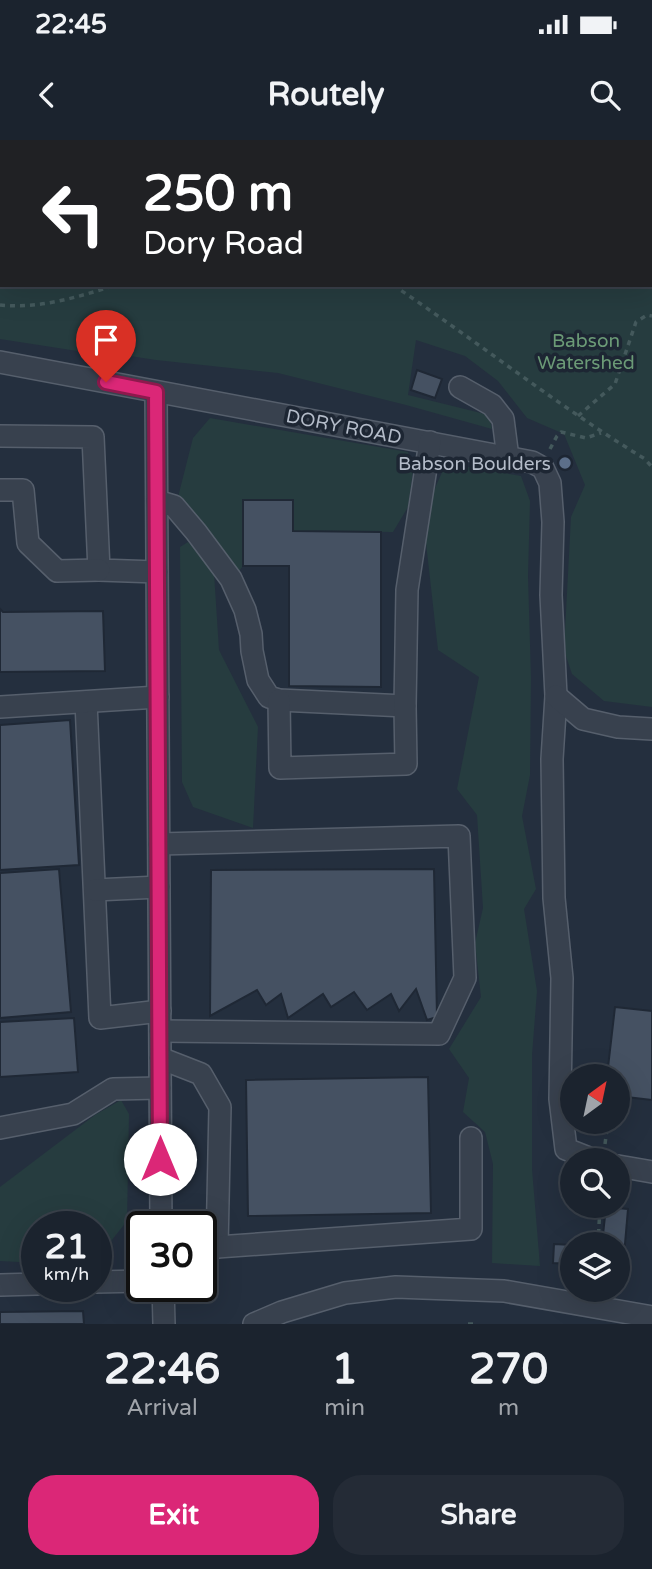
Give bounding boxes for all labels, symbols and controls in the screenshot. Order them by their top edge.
text: 22:45 [35,9,107,40]
icon: back [28,76,66,114]
text: Routely [268,76,385,114]
icon: search [586,76,624,114]
text: 250 m [143,165,293,224]
icon: left [28,168,119,259]
text: Dory Road [143,225,304,263]
pin [76,310,136,382]
icon: arrive [87,321,125,359]
park label: Babson Watershed [537,330,635,374]
street label: DORY ROAD [284,405,404,449]
place label: Babson Boulders [398,453,551,475]
marker: Babson Boulders [557,455,573,471]
north arrow [560,1064,630,1134]
map controls [560,1064,630,1302]
position arrow [123,1122,197,1196]
button: search [560,1148,630,1218]
speed limit sign: 30 [126,1211,217,1302]
text: 21 [45,1226,88,1268]
button: layers [560,1232,630,1302]
text: km/h [44,1263,89,1285]
text: 22:46 [104,1344,220,1395]
text: 1 [331,1344,358,1395]
text: 270 [469,1344,548,1395]
text: Arrival [127,1394,198,1422]
text: min [324,1394,365,1422]
text: m [498,1394,519,1422]
button: Exit [28,1475,319,1555]
button: Share [333,1475,624,1555]

